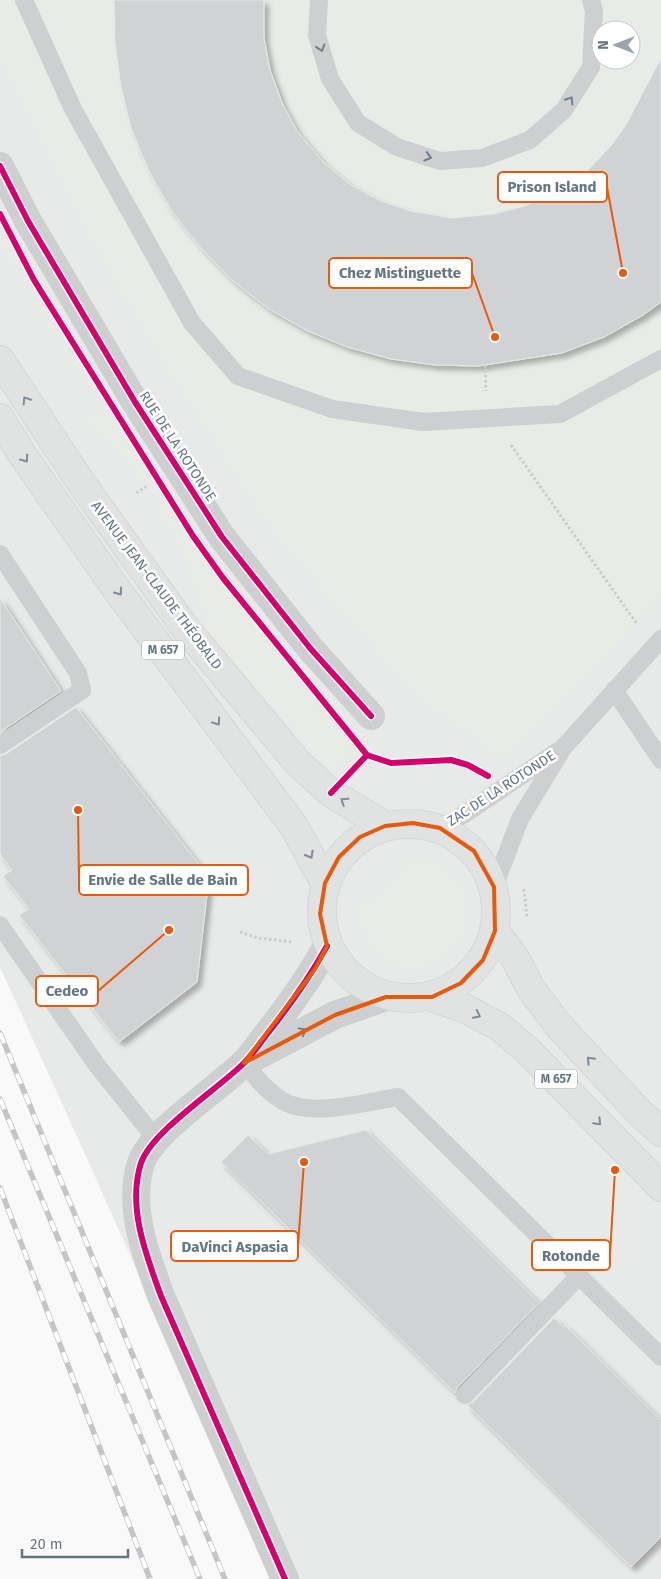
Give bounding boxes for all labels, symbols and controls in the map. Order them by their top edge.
north arrow [591,20,641,70]
text: N [595,40,612,50]
one-way arrow [315,43,325,52]
one-way arrow [563,97,573,106]
one-way arrow [423,151,432,161]
callout: Prison Island [498,172,607,202]
text: Prison Island [507,178,597,196]
callout: Chez Mistinguette [329,258,472,288]
text: Chez Mistinguette [339,264,461,282]
street label: RUE DE LA ROTONDE [136,388,220,504]
one-way arrow [23,396,32,405]
one-way arrow [19,453,28,463]
street label: AVENUE JEAN-CLAUDE THÉOBALD [88,497,226,673]
one-way arrow [113,586,122,596]
road number: M 657 [142,640,184,660]
one-way arrow [211,716,219,725]
street label: ZAC DE LA ROTONDE [444,747,559,830]
one-way arrow [340,798,349,807]
one-way arrow [303,850,313,859]
callout: Envie de Salle de Bain [79,865,248,895]
text: Envie de Salle de Bain [88,871,238,889]
callout: Cedeo [36,976,98,1006]
text: Cedeo [46,982,89,1000]
one-way arrow [472,1009,481,1019]
one-way arrow [297,1027,306,1037]
one-way arrow [587,1056,596,1065]
road number: M 657 [535,1070,577,1088]
one-way arrow [592,1116,601,1125]
callout: DaVinci Aspasia [171,1231,298,1261]
text: DaVinci Aspasia [182,1238,288,1256]
callout: Rotonde [532,1240,610,1270]
text: Rotonde [542,1247,600,1265]
scale bar [22,1526,129,1558]
text: 20 m [30,1535,63,1553]

